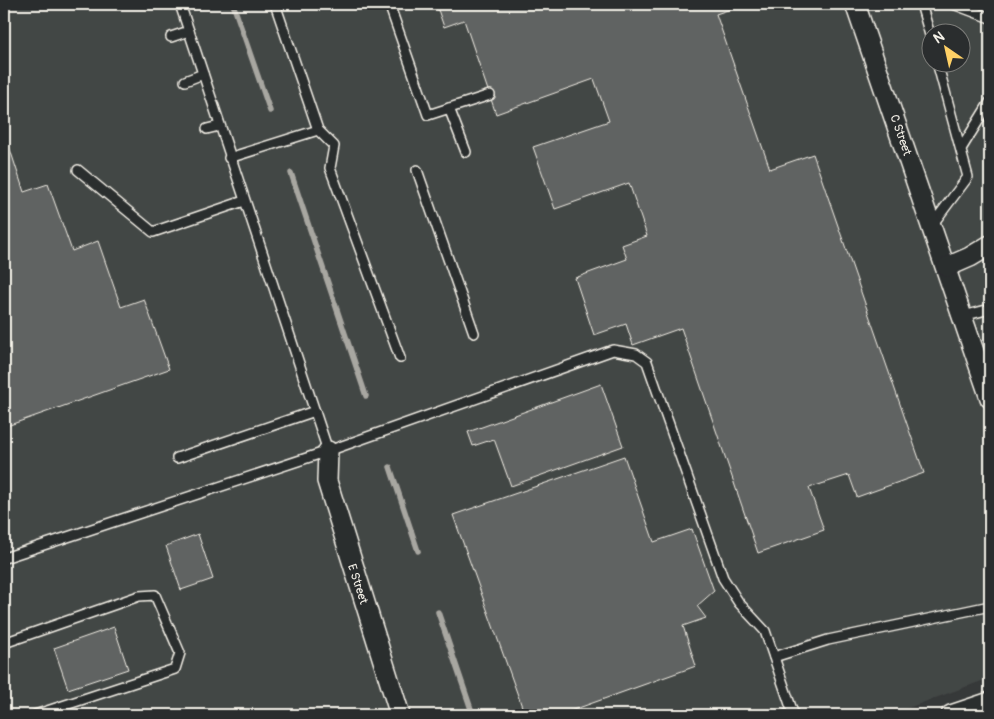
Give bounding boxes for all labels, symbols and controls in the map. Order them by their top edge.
north arrow [922,22,972,72]
text: N [930,28,948,47]
street label: C Street [887,113,915,158]
street label: E Street [344,562,371,606]

